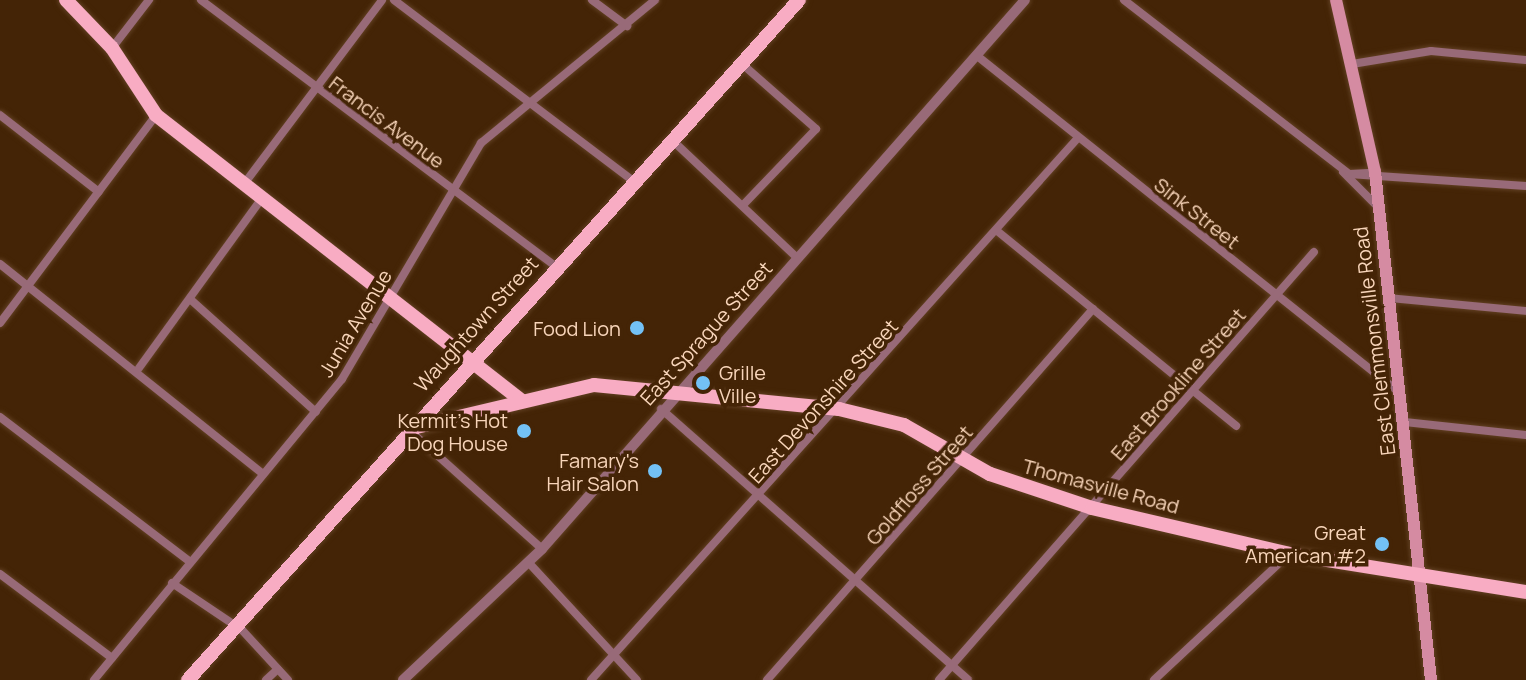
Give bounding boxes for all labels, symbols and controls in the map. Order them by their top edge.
street label: Francis Avenue [325,71,449,173]
street label: Sink Street [1150,172,1244,254]
street label: East Clemmonsville Road [1348,225,1400,457]
street label: Waughtown Street [409,251,543,397]
street label: East Sprague Street [635,256,777,410]
street label: Junia Avenue [313,265,397,381]
street label: East Brookline Street [1105,303,1251,465]
street label: East Devonshire Street [743,314,903,488]
place label: Food Lion [533,316,621,340]
marker: Food Lion [628,319,646,337]
place label: Grille Ville [719,360,766,407]
marker: Grille Ville [694,374,712,392]
place label: Kermit's Hot Dog House [398,408,508,455]
street label: Goldfloss Street [861,420,977,550]
marker: Kermit's Hot Dog House [515,422,533,440]
place label: Famary's Hair Salon [547,448,639,495]
street label: Thomasville Road [1020,454,1182,518]
marker: Famary's Hair Salon [646,462,664,480]
place label: Great American #2 [1245,520,1366,567]
marker: Great American #2 [1373,535,1391,553]

